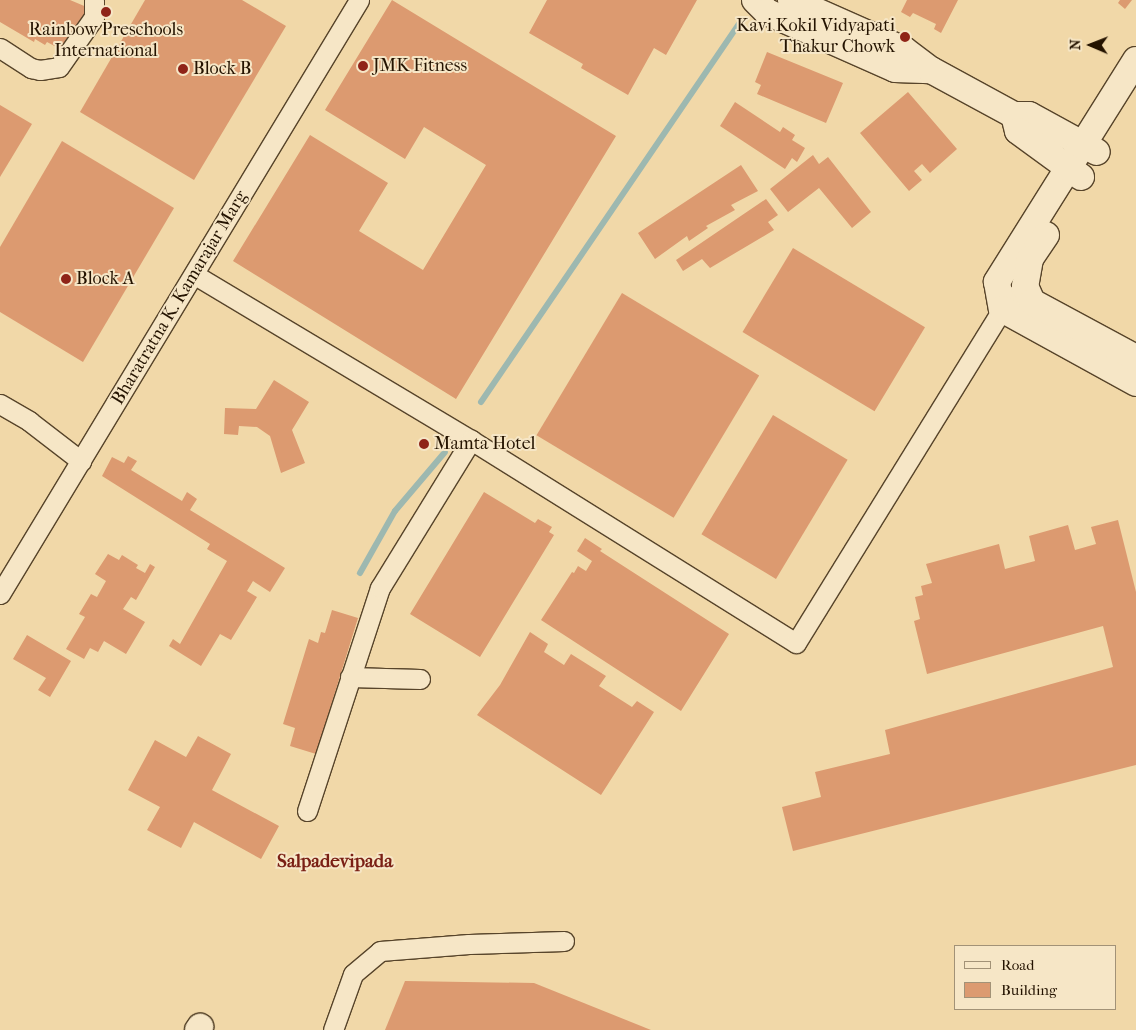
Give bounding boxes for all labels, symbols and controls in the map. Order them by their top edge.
marker: Rainbow Preschools International [100,6,112,18]
place label: Kavi Kokil Vidyapati Thakur Chowk [736,16,895,58]
place label: Rainbow Preschools International [29,20,183,62]
north arrow [1066,20,1116,70]
marker: Kavi Kokil Vidyapati Thakur Chowk [899,31,911,43]
text: N [1067,39,1084,50]
place label: JMK Fitness [373,55,467,77]
place label: Block B [193,58,251,80]
marker: JMK Fitness [357,60,369,72]
marker: Block B [177,63,189,75]
street label: Bharatratna K. Kamarajar Marg [107,187,253,409]
place label: Block A [76,268,134,290]
marker: Block A [60,273,72,285]
place label: Mamta Hotel [434,433,536,455]
marker: Mamta Hotel [418,438,430,450]
district label: Salpadevipada [277,851,393,873]
legend [954,945,1116,1010]
text: Road [1001,956,1034,974]
text: Building [1001,981,1057,999]

